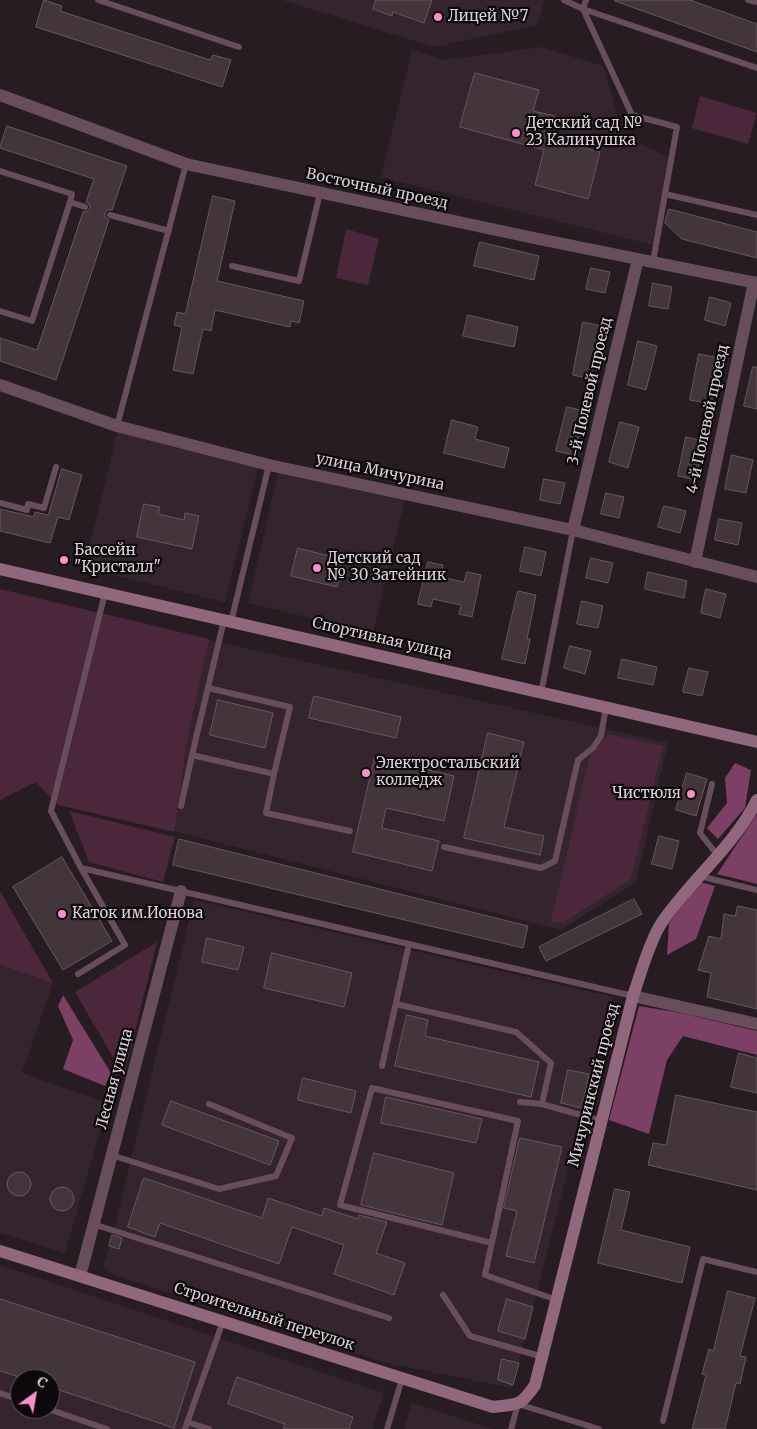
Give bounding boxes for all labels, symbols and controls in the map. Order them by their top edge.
place label: Лицей №7 [448,8,528,26]
marker: Лицей №7 [432,11,444,23]
place label: Детский сад № 23 Калинушка [526,115,643,150]
marker: Детский сад № 23 Калинушка [510,127,522,139]
street label: Восточный проезд [304,165,450,213]
street label: 3-й Полевой проезд [564,315,616,467]
street label: 4-й Полевой проезд [683,343,733,495]
street label: улица Мичурина [314,450,446,494]
place label: Бассейн "Кристалл" [74,542,161,577]
place label: Детский сад № 30 Затейник [327,550,446,585]
marker: Бассейн "Кристалл" [58,554,70,566]
marker: Детский сад № 30 Затейник [311,562,323,574]
street label: Спортивная улица [311,614,453,664]
place label: Электростальский колледж [376,755,520,790]
marker: Электростальский колледж [360,767,372,779]
place label: Чистюля [612,785,681,803]
marker: Чистюля [685,788,697,800]
place label: Каток им.Ионова [72,905,203,923]
marker: Каток им.Ионова [56,908,68,920]
street label: Мичуринский проезд [565,1001,623,1169]
street label: Лесная улица [93,1027,137,1131]
street label: Строительный переулок [171,1279,357,1355]
north arrow [10,1369,60,1419]
text: С [34,1372,51,1392]

